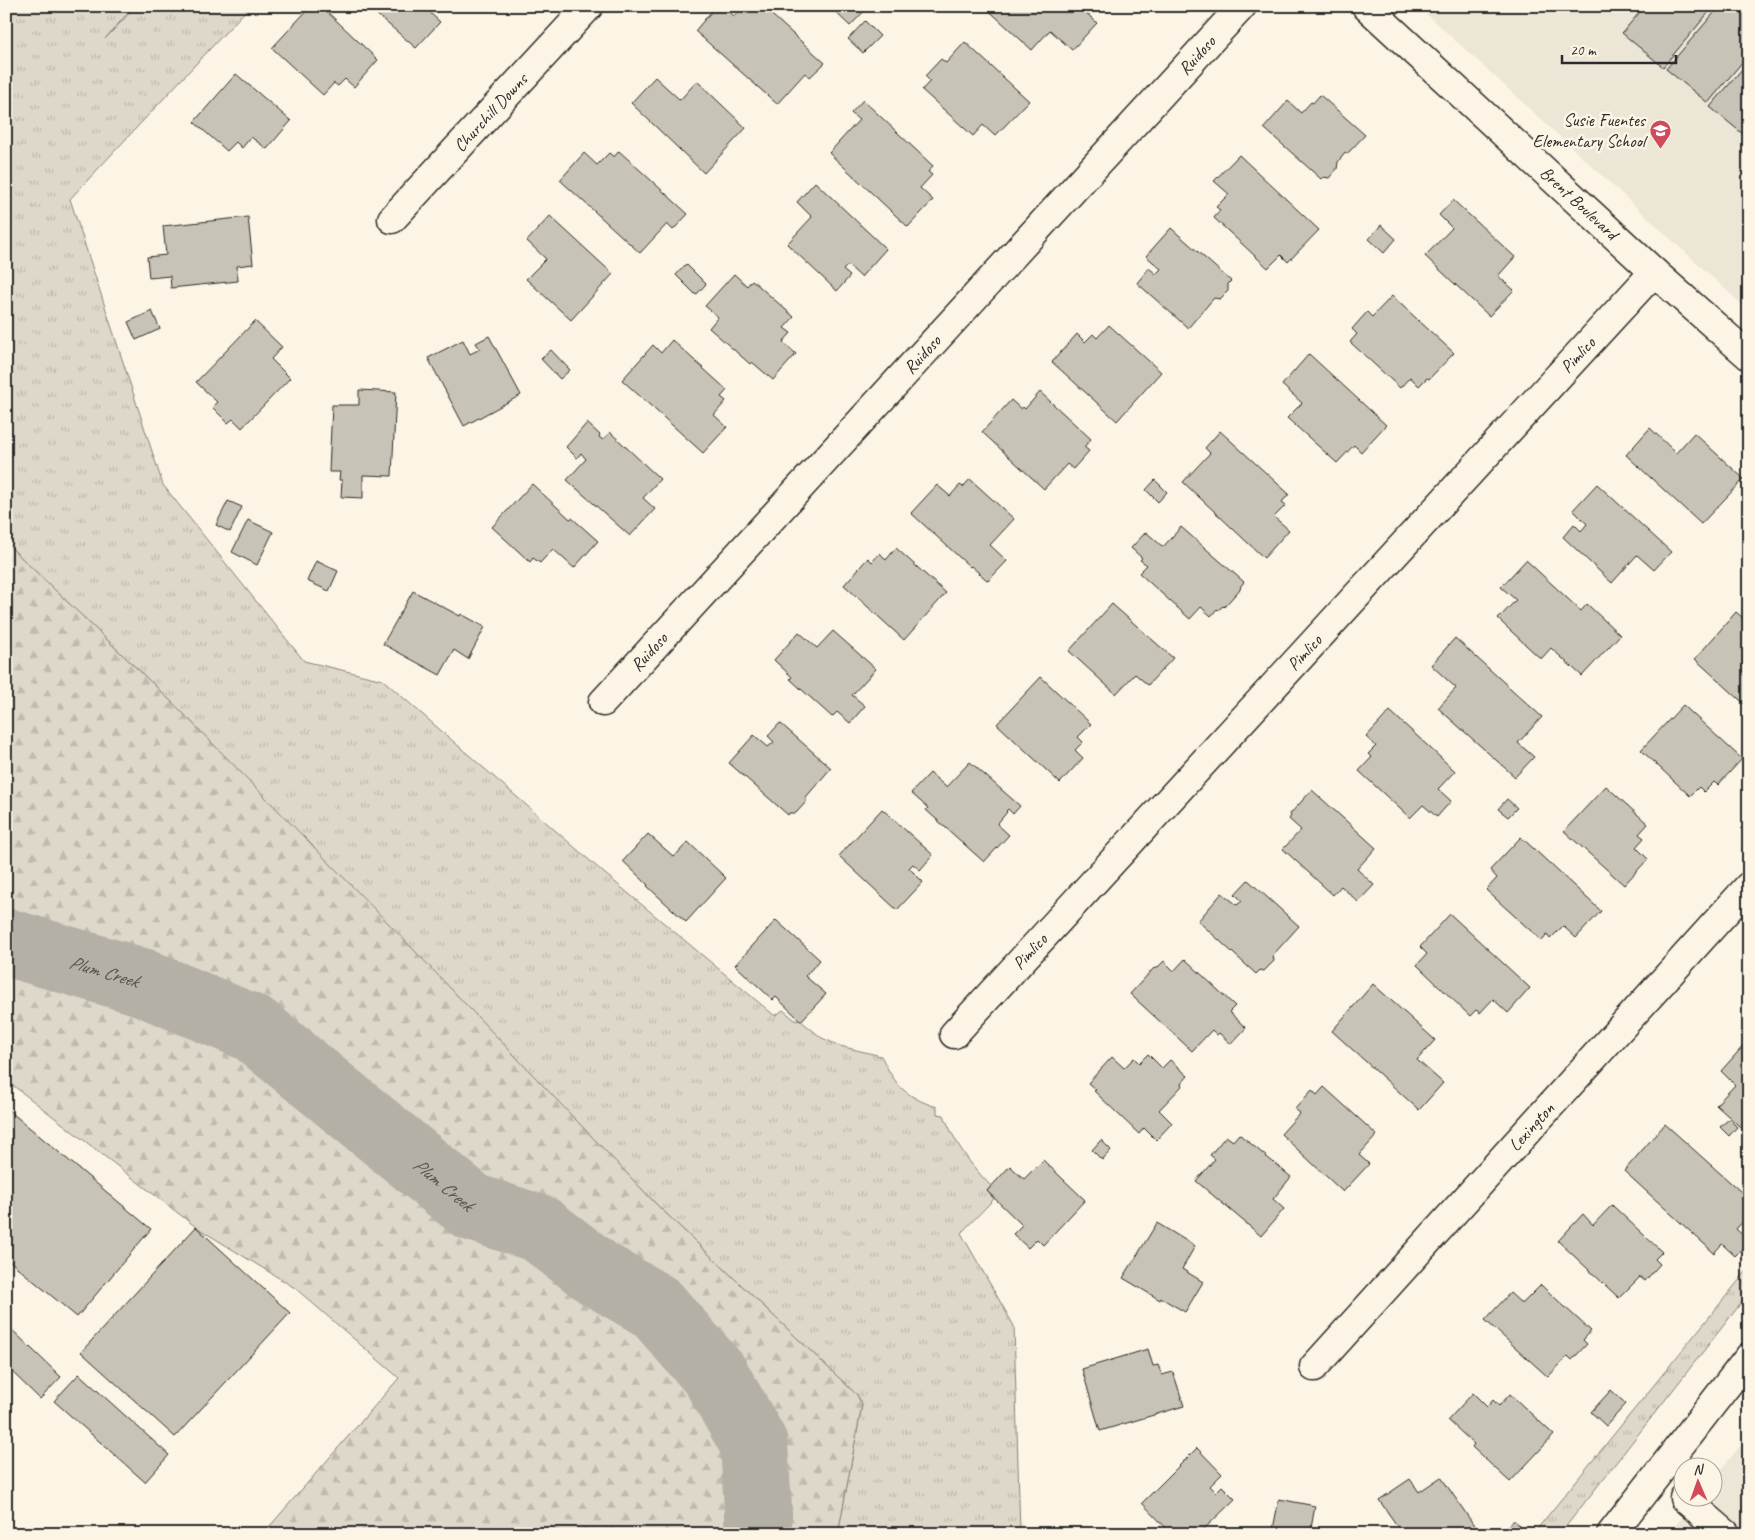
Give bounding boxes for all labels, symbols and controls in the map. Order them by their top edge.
street label: Ruidoso [1173,30,1221,79]
scale bar [1562,32,1676,64]
text: 20 m [1570,41,1597,60]
street label: Churchill Downs [449,67,533,156]
place label: Susie Fuentes Elementary School [1533,109,1648,152]
school or university icon: Susie Fuentes Elementary School [1649,118,1673,149]
street label: Brent Boulevard [1536,161,1625,246]
street label: Ruidoso [899,329,947,378]
street label: Pimlico [1556,331,1601,378]
street label: Ruidoso [626,627,673,676]
street label: Pimlico [1282,629,1328,675]
street label: Pimlico [1008,928,1053,974]
water label: Plum Creek [66,950,144,994]
street label: Lexington [1504,1097,1560,1156]
water label: Plum Creek [408,1153,480,1218]
north arrow [1672,1458,1722,1508]
text: N [1693,1461,1705,1478]

